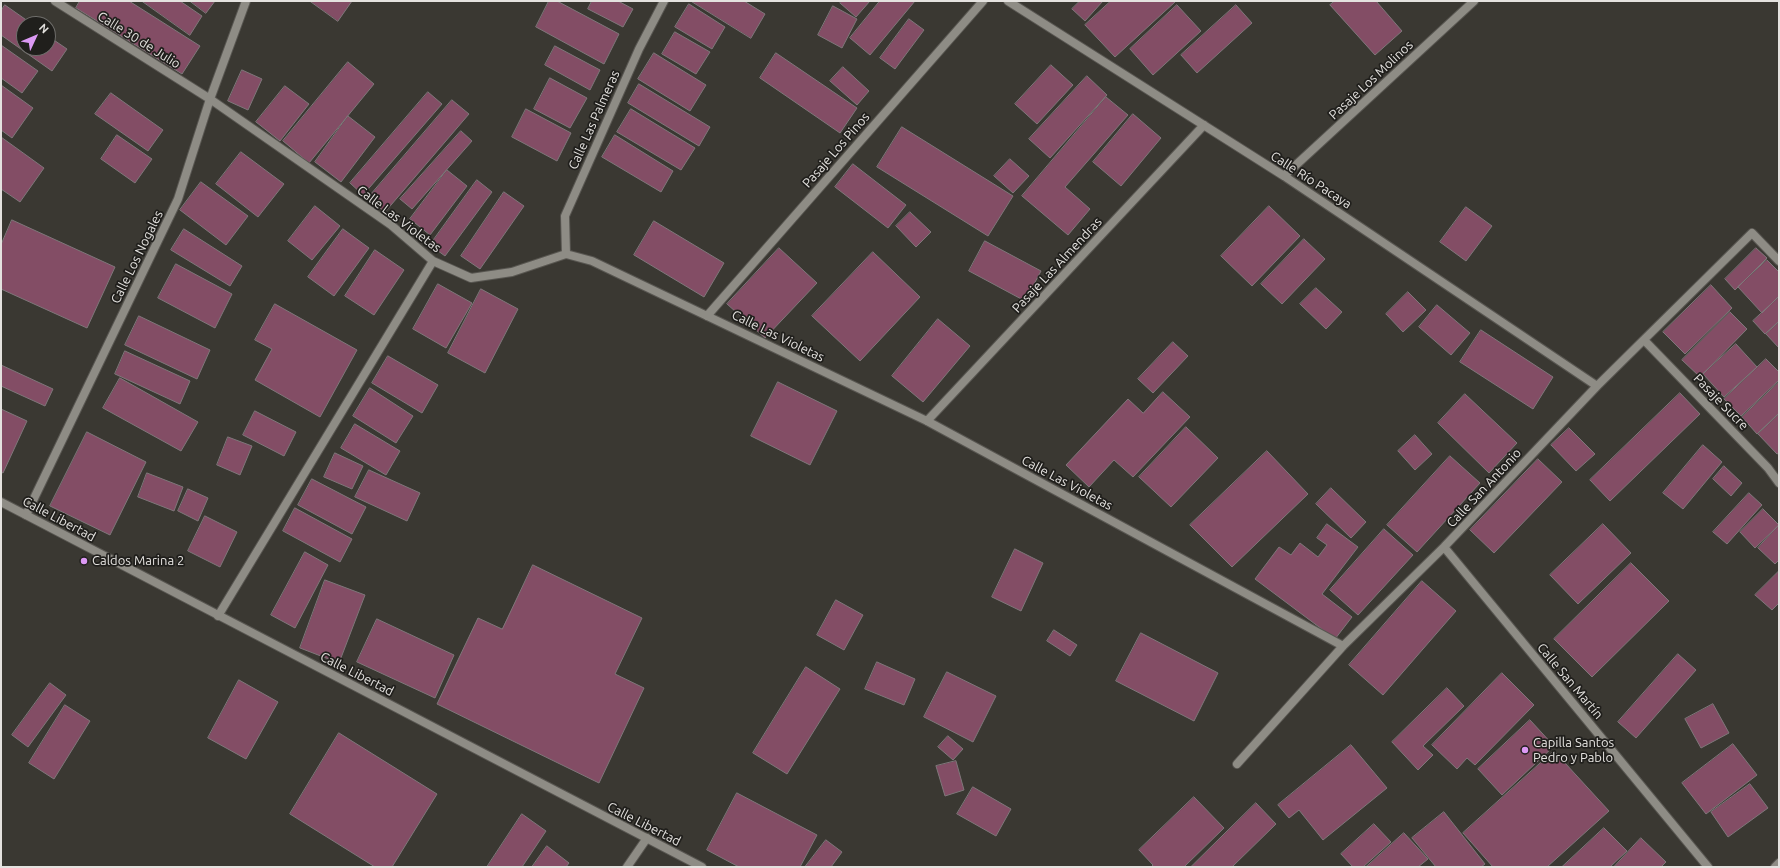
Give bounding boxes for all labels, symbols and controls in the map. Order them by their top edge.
street label: Calle 30 de Julio [95,8,183,72]
north arrow [16,16,56,56]
text: N [37,21,51,35]
street label: Pasaje Los Molinos [1326,37,1416,123]
street label: Calle Las Palmeras [565,68,623,172]
street label: Pasaje Los Pinos [799,109,873,191]
street label: Calle Río Pacaya [1268,148,1354,212]
street label: Calle Las Violetas [354,182,444,256]
street label: Calle Los Nogales [108,208,166,306]
street label: Pasaje Las Almendras [1009,214,1105,316]
street label: Calle Las Violetas [729,307,827,365]
street label: Pasaje Sucre [1690,371,1752,433]
street label: Calle San Antonio [1443,445,1525,531]
street label: Calle Las Violetas [1019,452,1115,514]
street label: Calle Libertad [20,493,98,545]
place label: Caldos Marina 2 [92,553,184,569]
marker: Caldos Marina 2 [79,556,89,566]
street label: Calle San Martín [1534,640,1606,722]
street label: Calle Libertad [318,649,396,699]
place label: Capilla Santos Pedro y Pablo [1533,735,1614,766]
marker: Capilla Santos Pedro y Pablo [1520,745,1530,755]
street label: Calle Libertad [605,799,683,849]

